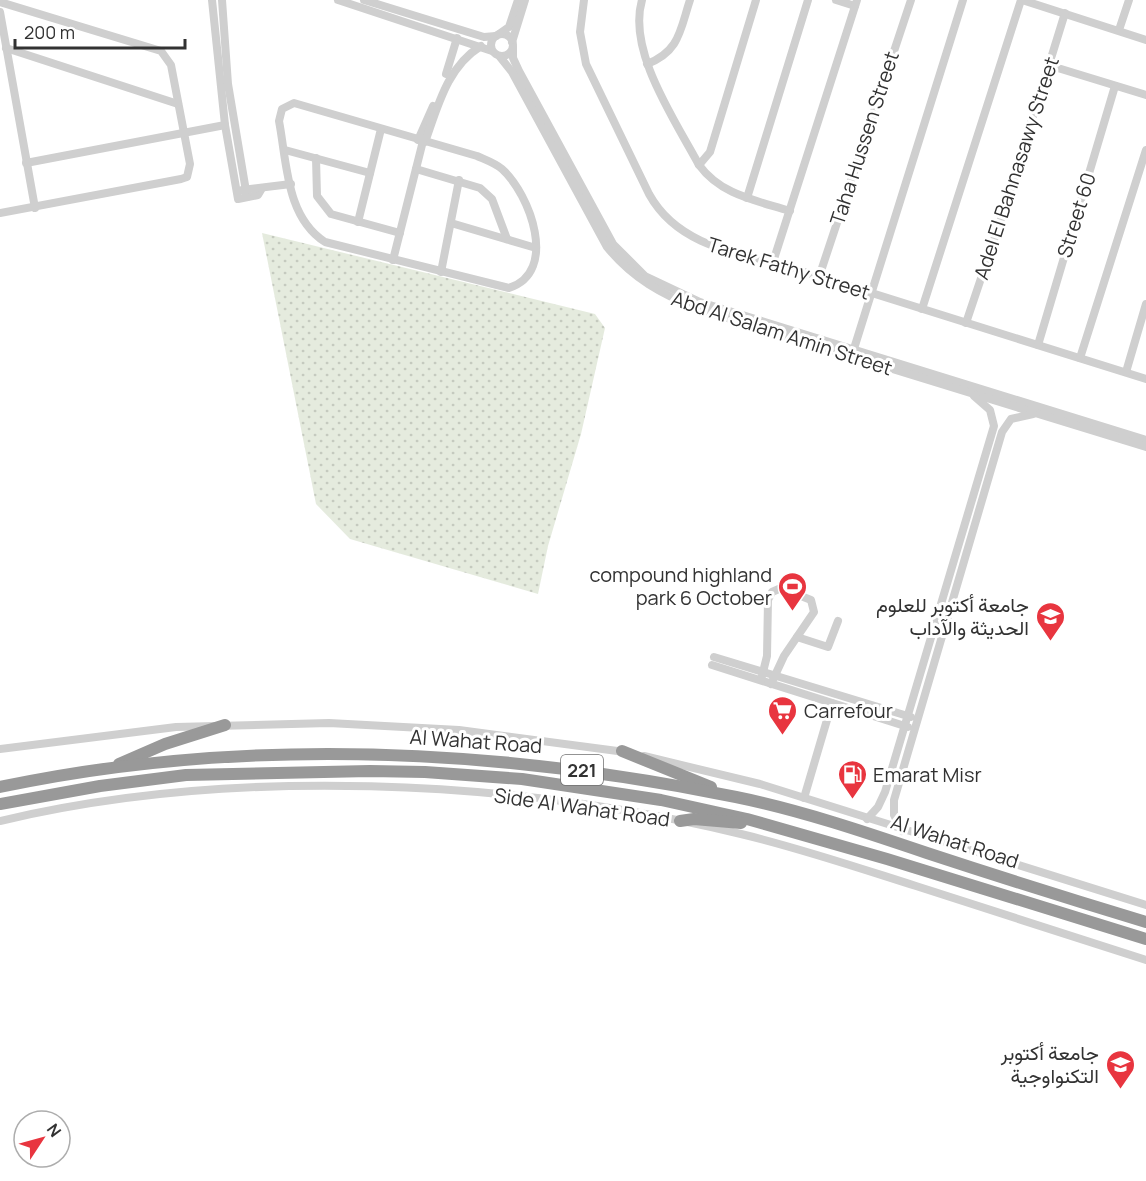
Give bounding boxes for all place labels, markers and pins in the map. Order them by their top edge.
place label: compound highland park 6 October [590,561,772,611]
sports icon: compound highland park 6 October [777,570,809,612]
place label: جامعة أكتوبر للعلوم الحديثة والآداب [876,591,1029,641]
school or university icon: جامعة أكتوبر للعلوم الحديثة والآداب [1034,600,1066,642]
supermarket icon: Carrefour [767,694,799,736]
place label: Carrefour [804,697,893,724]
fuel station icon: Emarat Misr [836,758,868,800]
place label: Emarat Misr [873,761,982,788]
place label: جامعة أكتوبر التكنواوجية [1000,1039,1099,1089]
school or university icon: جامعة أكتوبر التكنواوجية [1104,1048,1136,1090]

